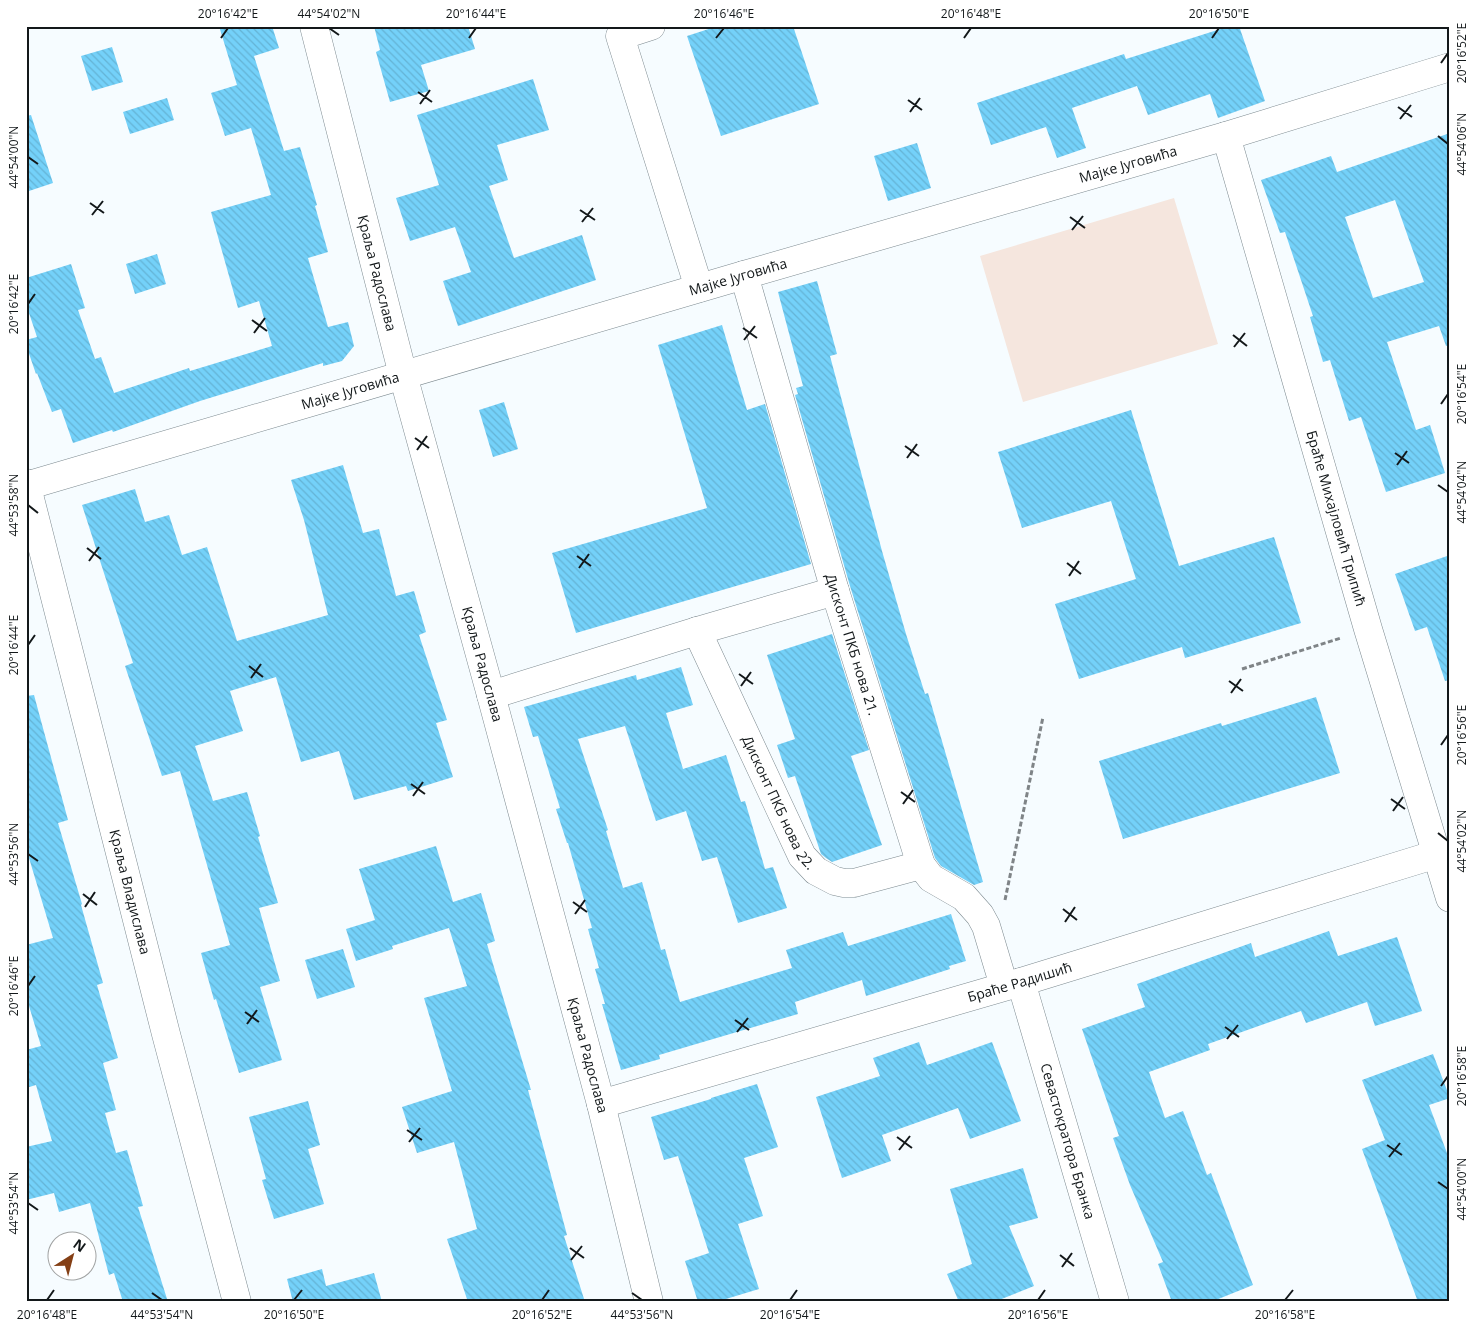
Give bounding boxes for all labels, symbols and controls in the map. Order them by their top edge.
text: 20°16'42"E [198,5,258,22]
text: 44°54'02"N [298,5,360,22]
text: 20°16'44"E [446,5,506,22]
text: 20°16'46"E [694,5,754,22]
text: 20°16'48"E [941,5,1001,22]
text: 20°16'50"E [1189,5,1249,22]
text: 20°16'52"E [1453,23,1470,83]
text: 44°54'06"N [1453,113,1470,175]
text: 44°54'00"N [5,126,22,188]
street label: Мајке Југовића [1077,141,1179,187]
street label: Краља Радослава [354,213,401,333]
street label: Мајке Југовића [687,253,789,300]
text: 20°16'42"E [5,274,22,334]
text: 20°16'54"E [1453,364,1470,424]
street label: Мајке Југовића [299,367,401,414]
street label: Браће Михајловић Трипић [1302,428,1371,608]
text: 44°54'04"N [1453,461,1470,523]
text: 44°53'58"N [5,474,22,536]
street label: Дисконт ПКБ нова 21. [821,571,883,718]
street label: Краља Радослава [458,604,508,724]
text: 20°16'44"E [5,615,22,675]
text: 20°16'56"E [1453,705,1470,765]
street label: Дисконт ПКБ нова 22. [738,732,820,873]
text: 44°54'02"N [1453,810,1470,872]
text: 44°53'56"N [5,823,22,885]
street label: Краља Владислава [105,827,155,956]
text: 20°16'46"E [5,956,22,1016]
street label: Браће Радишић [965,957,1074,1006]
street label: Краља Радослава [564,995,613,1115]
text: 20°16'58"E [1453,1046,1470,1106]
street label: Севастократора Бранка [1036,1061,1100,1221]
text: 44°54'00"N [1453,1158,1470,1220]
text: 44°53'54"N [5,1172,22,1234]
north arrow [48,1230,98,1280]
text: N [70,1234,90,1256]
text: 20°16'48"E [17,1306,77,1323]
text: 44°53'54"N [131,1306,193,1323]
text: 20°16'50"E [264,1306,324,1323]
text: 20°16'52"E [512,1306,572,1323]
text: 44°53'56"N [611,1306,673,1323]
text: 20°16'54"E [760,1306,820,1323]
text: 20°16'56"E [1008,1306,1068,1323]
text: 20°16'58"E [1255,1306,1315,1323]

